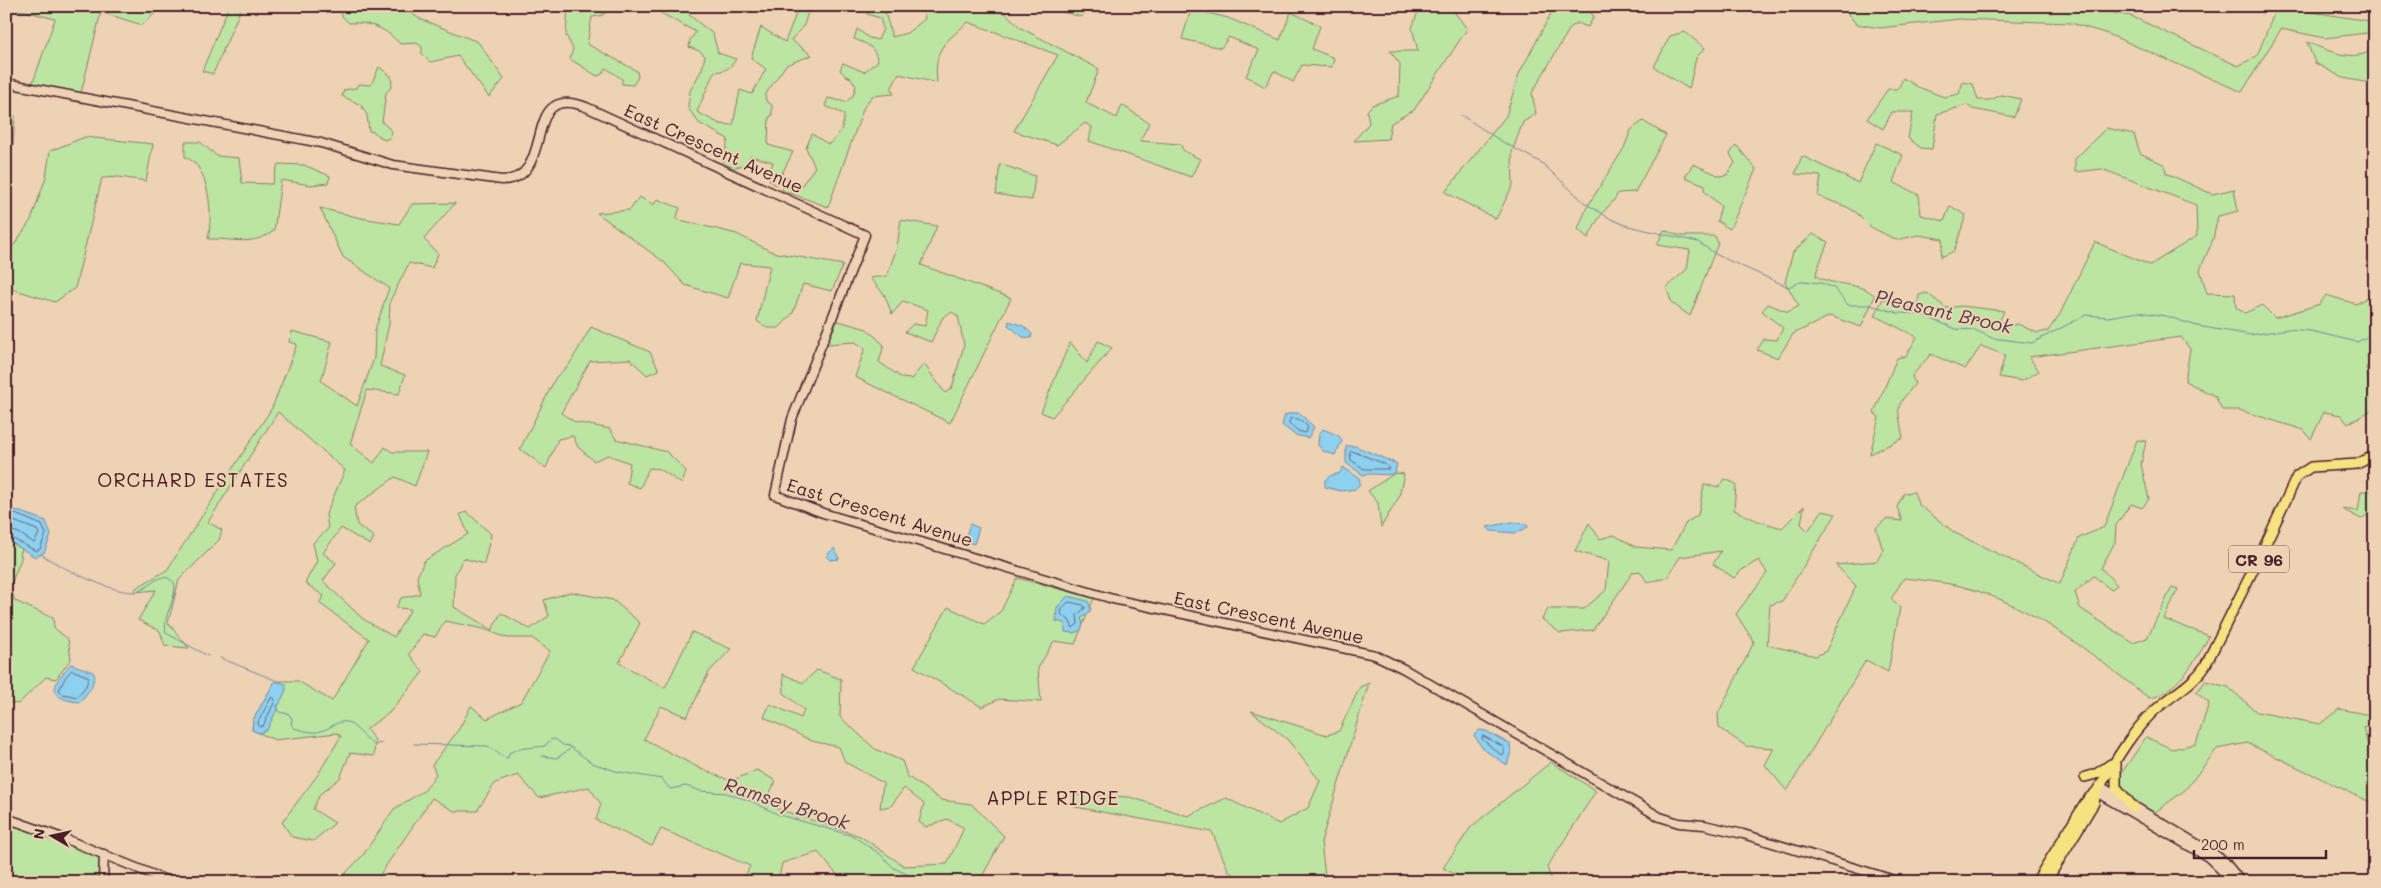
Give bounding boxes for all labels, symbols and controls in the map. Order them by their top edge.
street label: East Crescent Avenue [621,98,807,198]
water label: Pleasant Brook [1873,283,2016,339]
district label: ORCHARD ESTATES [97,467,289,492]
street label: East Crescent Avenue [784,472,976,552]
road number: CR 96 [2229,546,2289,572]
street label: East Crescent Avenue [1172,585,1366,649]
water label: Ramsey Brook [721,771,854,835]
district label: APPLE RIDGE [987,785,1119,810]
north arrow [28,810,78,860]
text: N [28,827,49,841]
scale bar [2194,828,2326,860]
text: 200 m [2201,834,2245,854]

